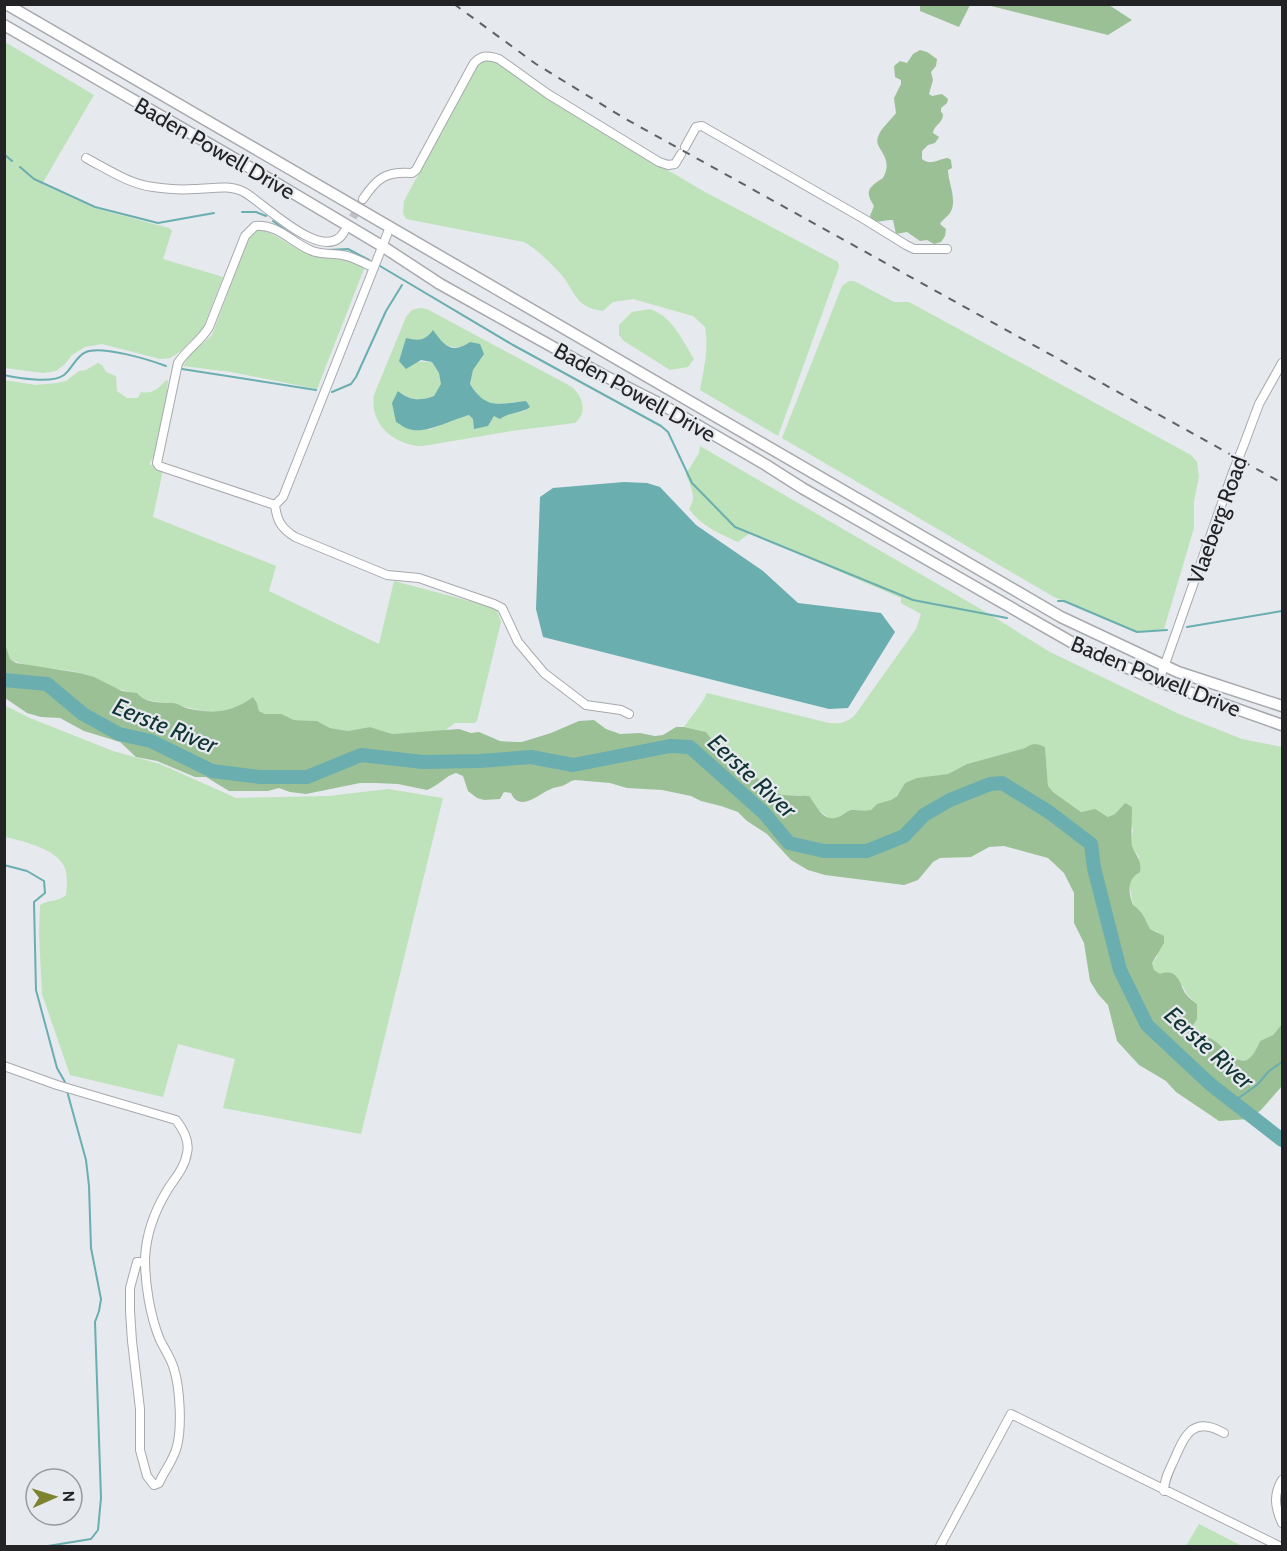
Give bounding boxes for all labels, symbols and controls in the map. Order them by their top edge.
street label: Baden Powell Drive [130,92,300,205]
street label: Baden Powell Drive [549,337,720,448]
street label: Vlaeberg Road [1182,452,1253,588]
street label: Baden Powell Drive [1067,630,1245,723]
water label: Eerste River [109,691,223,760]
water label: Eerste River [702,727,804,825]
water label: Eerste River [1159,1000,1261,1096]
north arrow [24,1467,84,1527]
text: N [59,1490,78,1502]

